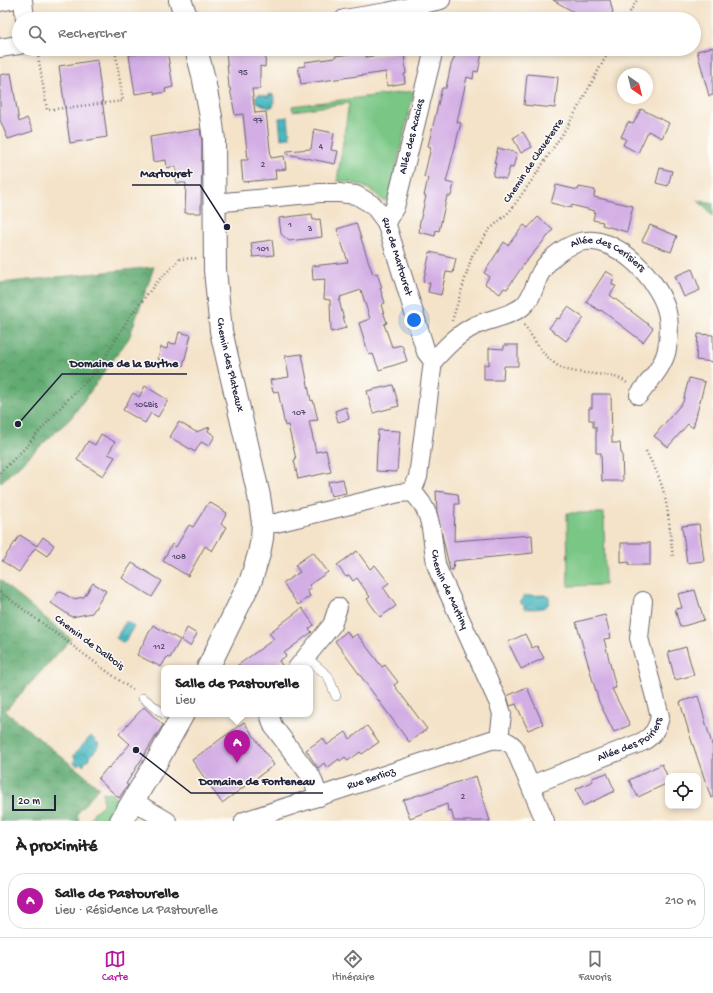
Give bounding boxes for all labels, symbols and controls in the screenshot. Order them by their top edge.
search box [12,12,701,56]
icon: search [26,23,48,45]
text: Rechercher [58,25,126,43]
house number: 95 [237,68,248,79]
north arrow [617,68,653,104]
street label: Allée des Acacias [397,97,428,175]
house number: 97 [252,116,263,127]
street label: Chemin de Claveterre [501,116,567,205]
house number: 4 [319,142,324,153]
house number: 2 [261,160,266,171]
callout: Martouret [132,161,200,185]
text: Martouret [140,168,193,182]
street label: Rue de Martouret [379,215,415,299]
house number: 1 [287,220,292,231]
house number: 3 [307,224,313,235]
street label: Allée des Cerisiers [569,235,648,275]
house number: 101 [256,244,270,255]
your location [404,310,424,330]
street label: Chemin des Plateaux [214,317,246,413]
callout: Domaine de la Burthe [62,350,187,374]
text: Domaine de la Burthe [69,358,179,372]
house number: 106Bis [133,400,158,411]
house number: 107 [291,408,306,419]
street label: Chemin de Martiny [428,549,471,632]
house number: 108 [171,552,186,563]
street label: Chemin de Dalbois [52,613,127,674]
house number: 112 [152,642,165,653]
popup [161,665,313,717]
text: Salle de Pastourelle [175,675,299,693]
text: Lieu [175,693,196,708]
street label: Allée des Poiriers [596,716,666,765]
pin: A [224,730,250,763]
street label: Rue Berlioz [346,765,398,793]
callout: Domaine de Fonteneau [191,769,323,793]
map controls [665,773,701,809]
button: locate [665,773,701,809]
text: Domaine de Fonteneau [198,776,315,790]
house number: 2 [461,792,466,803]
scale bar [12,793,56,812]
text: 20 m [18,796,40,808]
text: À proximité [16,837,97,857]
text: Salle de Pastourelle [55,885,179,903]
text: A [26,894,34,909]
text: 210 m [665,894,696,909]
text: Lieu · Résidence La Pastourelle [55,903,218,918]
tab: Carte [102,948,128,984]
tab: Itinéraire [332,948,374,984]
tab: Favoris [578,948,611,984]

